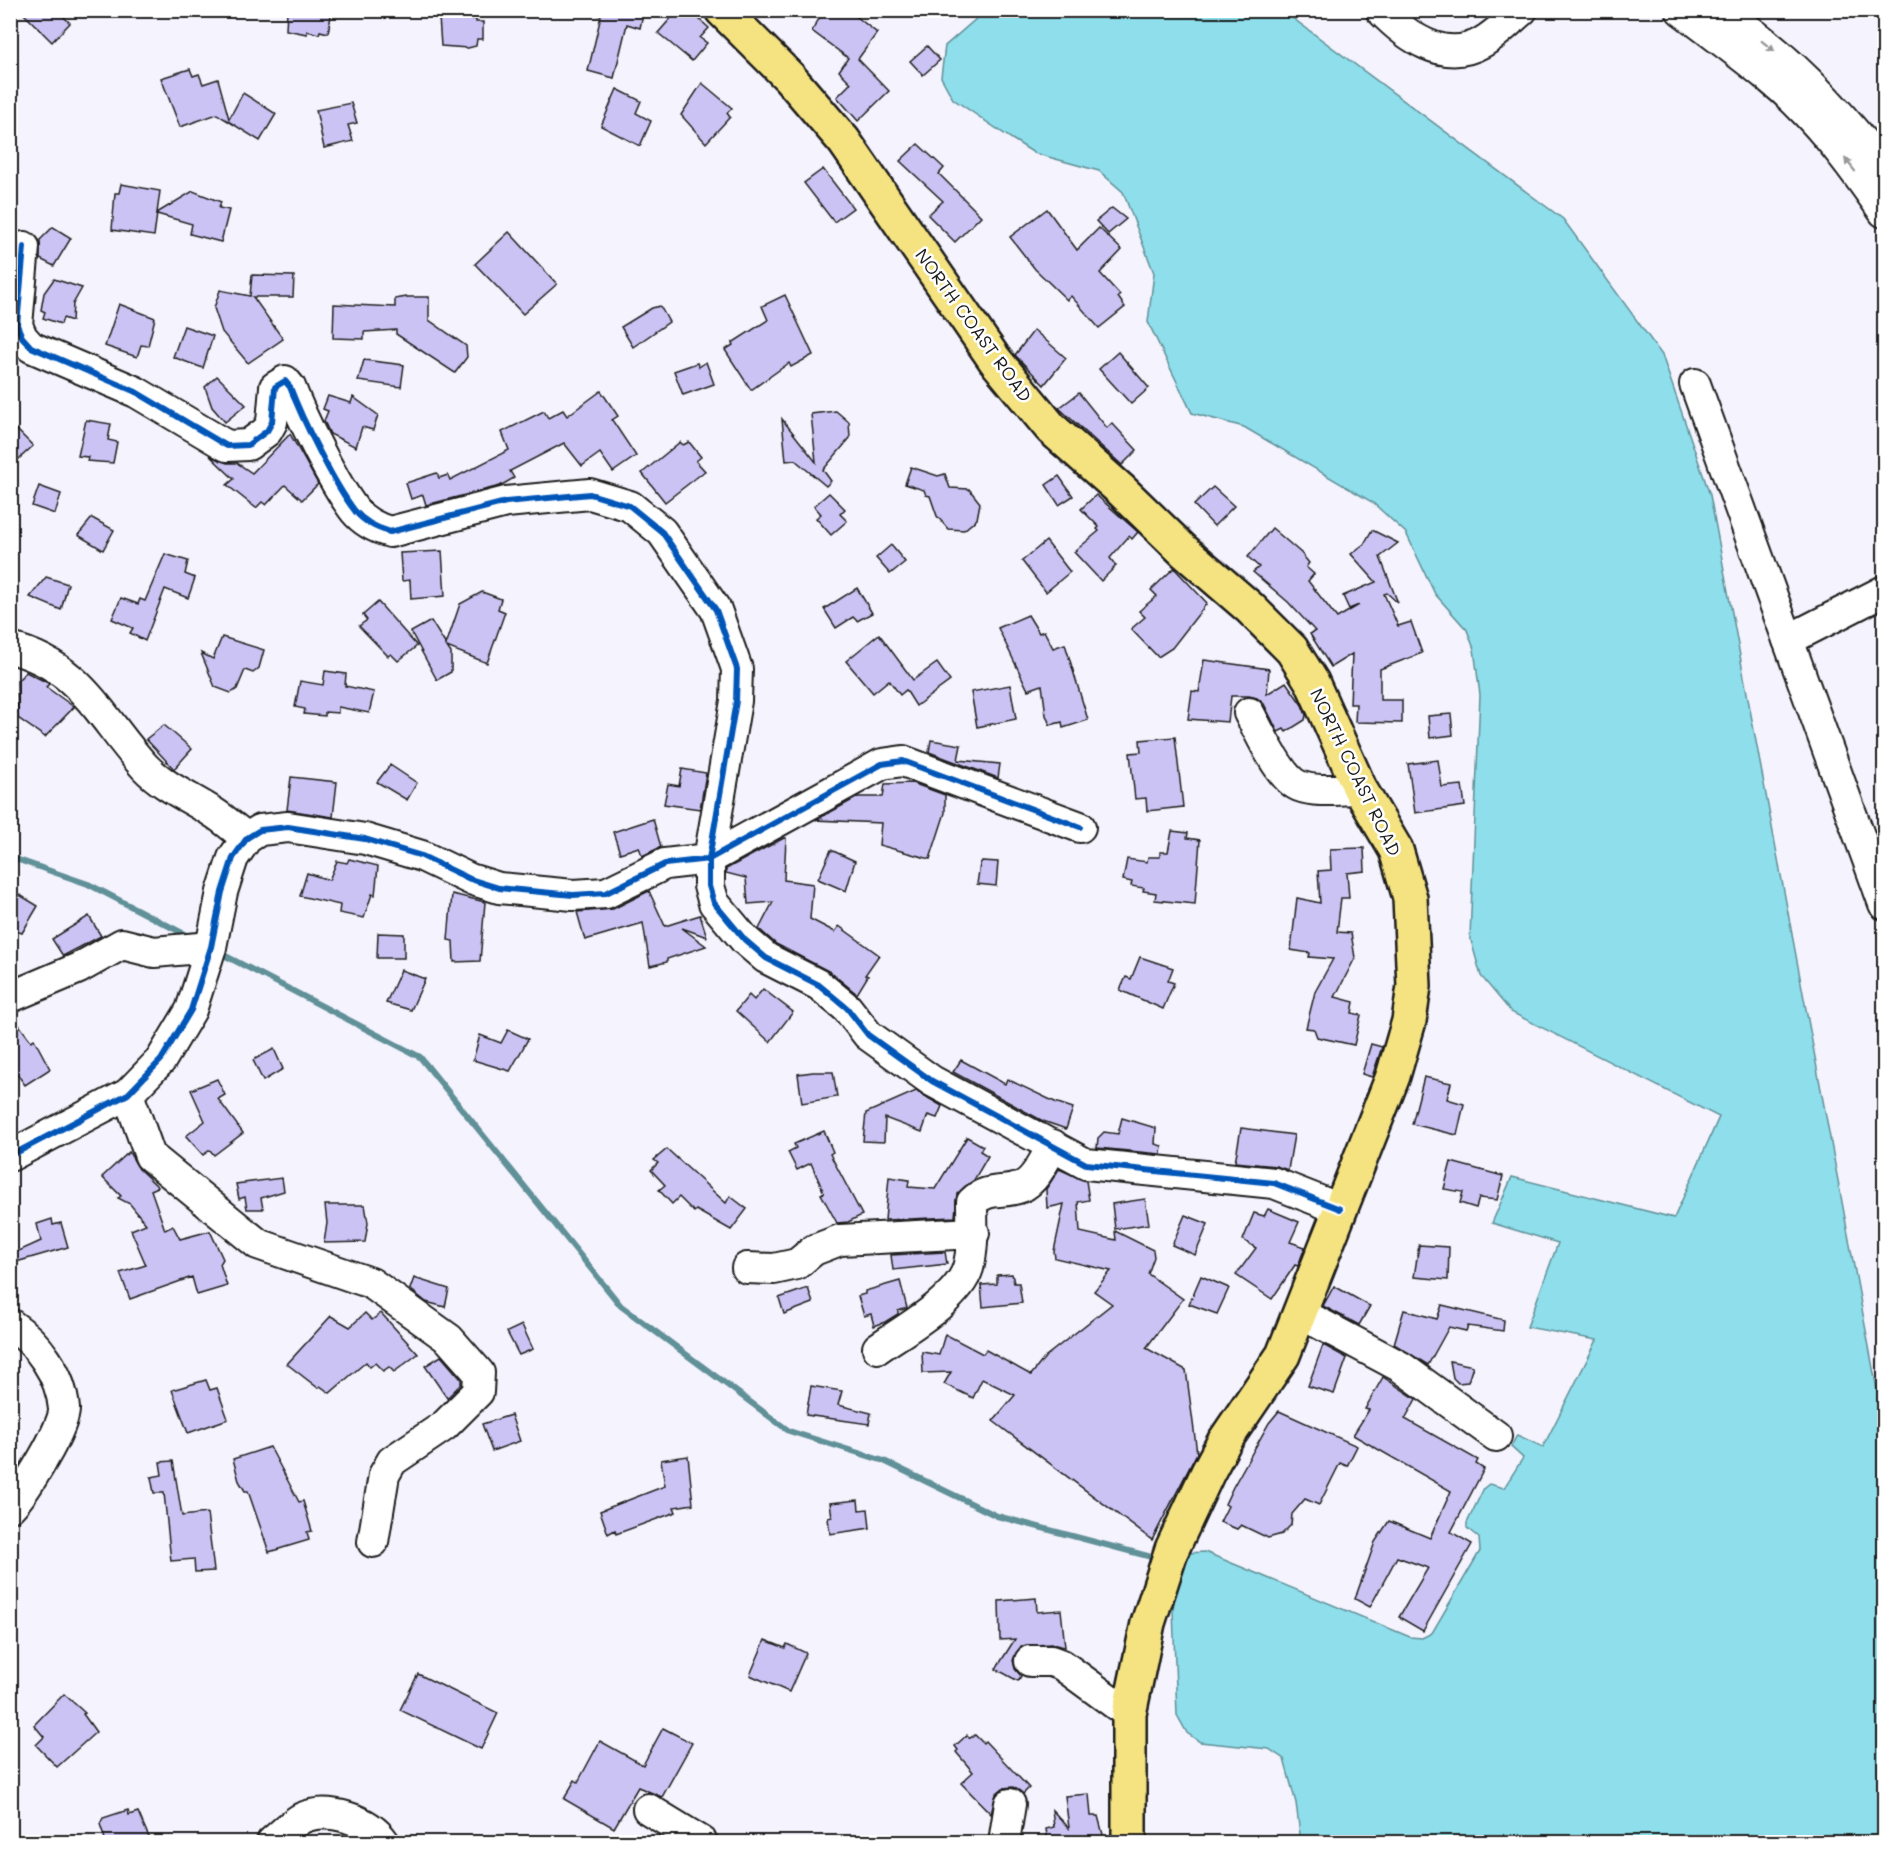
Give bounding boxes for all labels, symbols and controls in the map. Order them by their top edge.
one-way arrow [1760,39,1776,52]
one-way arrow [1844,157,1856,172]
street label: NORTH COAST ROAD [910,244,1038,406]
street label: NORTH COAST ROAD [1305,684,1407,860]

